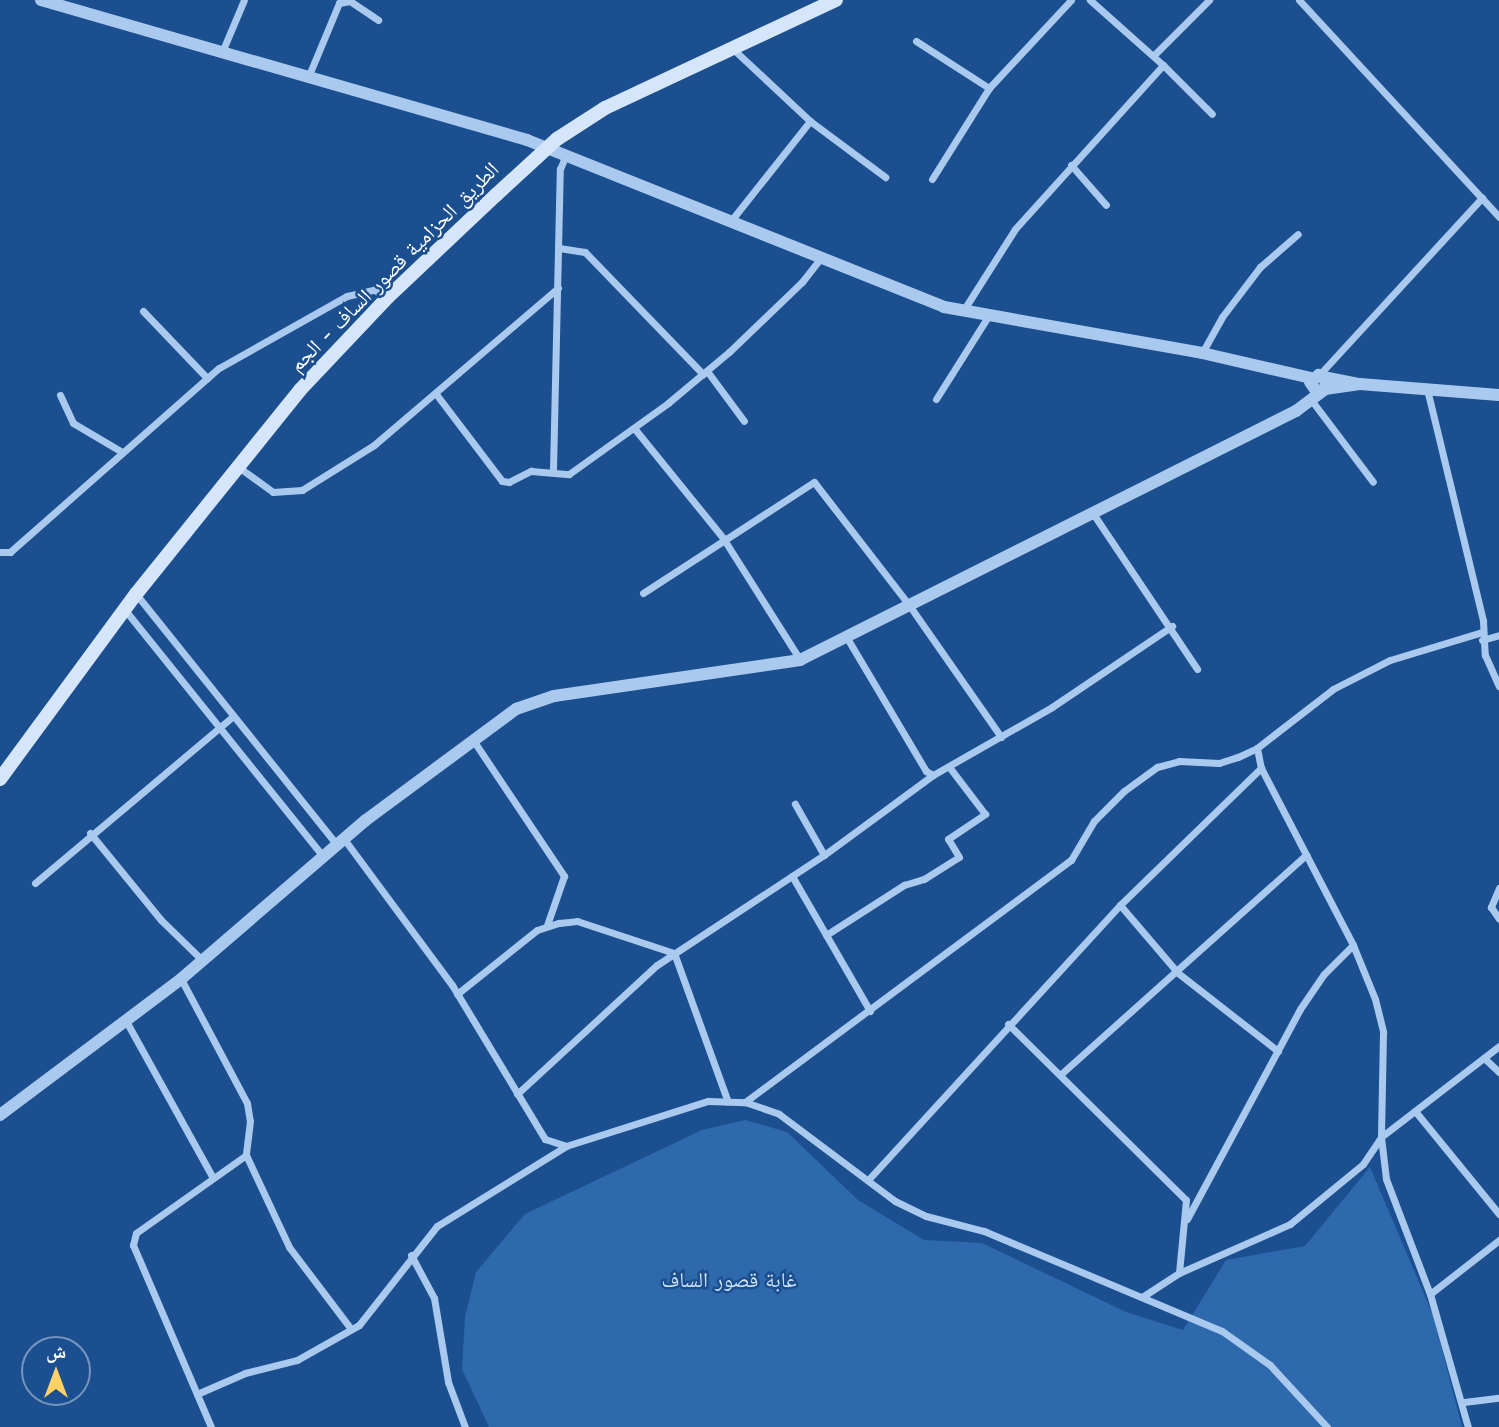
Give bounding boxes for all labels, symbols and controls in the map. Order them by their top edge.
street label: الطريق الحزامية قصور الساف - الجم [284,157,504,377]
park label: غابة قصور الساف [661,1267,797,1293]
north arrow [21,1336,91,1406]
text: ش [46,1340,66,1363]

